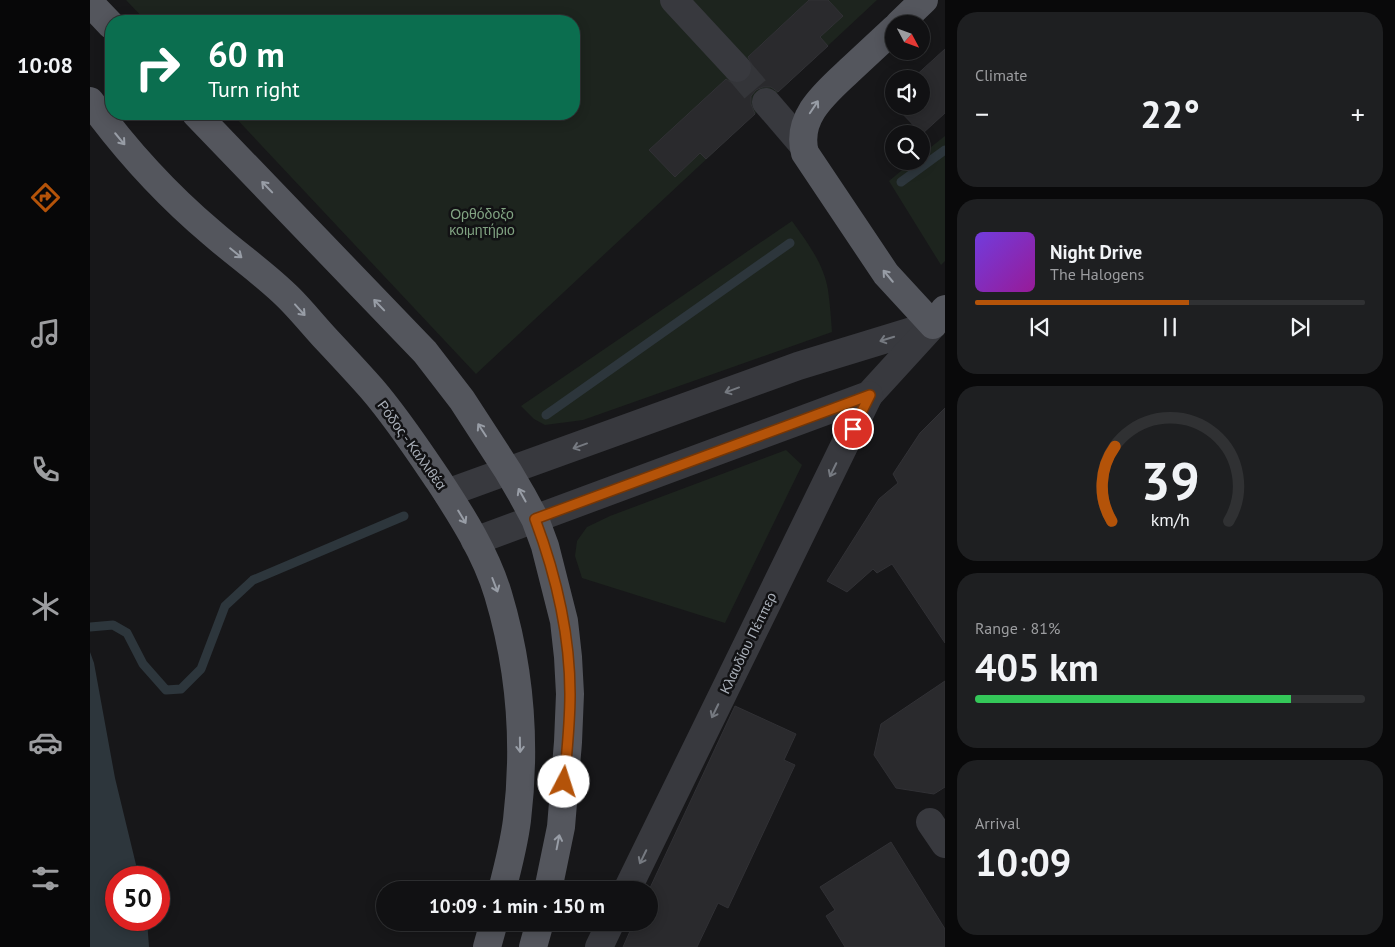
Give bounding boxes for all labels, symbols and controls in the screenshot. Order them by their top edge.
north arrow [885,15,930,60]
map controls [885,15,930,170]
text: 60 m [208,31,285,77]
icon: right [125,35,190,100]
text: 10:08 [17,51,73,79]
text: Climate [975,65,1027,85]
button: sound [885,70,930,115]
text: Turn right [208,75,300,103]
text: 22° [1140,89,1200,138]
text: − [975,95,989,132]
text: + [1351,95,1365,132]
one-way arrow [809,100,819,114]
button: search [885,125,930,170]
one-way arrow [115,133,126,146]
icon: directions [28,180,63,215]
one-way arrow [261,181,273,194]
park label: Ορθόδοξο κοιμητήριο [449,205,515,239]
text: Night Drive [1050,240,1142,264]
one-way arrow [229,247,242,258]
text: The Halogens [1050,264,1144,284]
one-way arrow [883,270,894,283]
one-way arrow [374,299,386,311]
one-way arrow [294,303,305,316]
icon: previous [1026,313,1054,341]
icon: pause [1156,313,1184,341]
icon: next [1286,313,1314,341]
icon: music [28,316,63,351]
one-way arrow [879,335,895,345]
one-way arrow [725,386,741,395]
street label: Ρόδος - Καλλιθέα [374,397,450,493]
pin [832,408,874,450]
icon: arrive [839,415,867,443]
one-way arrow [476,424,486,438]
one-way arrow [572,442,588,451]
text: 39 [1141,447,1199,514]
icon: phone [28,452,63,487]
one-way arrow [827,463,837,478]
one-way arrow [517,487,527,502]
text: km/h [1150,508,1190,531]
one-way arrow [457,509,467,523]
one-way arrow [491,577,500,592]
icon: climate [28,589,63,624]
street label: Κλαυδίου Πέππερ [716,589,780,697]
text: Range · 81% [975,618,1060,638]
text: 405 km [975,642,1099,691]
one-way arrow [710,703,719,718]
icon: car [28,725,63,760]
one-way arrow [516,737,525,753]
position arrow [537,755,589,807]
text: Arrival [975,813,1020,833]
one-way arrow [553,835,563,851]
text: 10:09 [975,837,1071,886]
one-way arrow [638,849,648,864]
icon: filters [28,861,63,896]
speed limit sign: 50 [105,866,170,931]
text: 10:09 · 1 min · 150 m [429,894,605,918]

